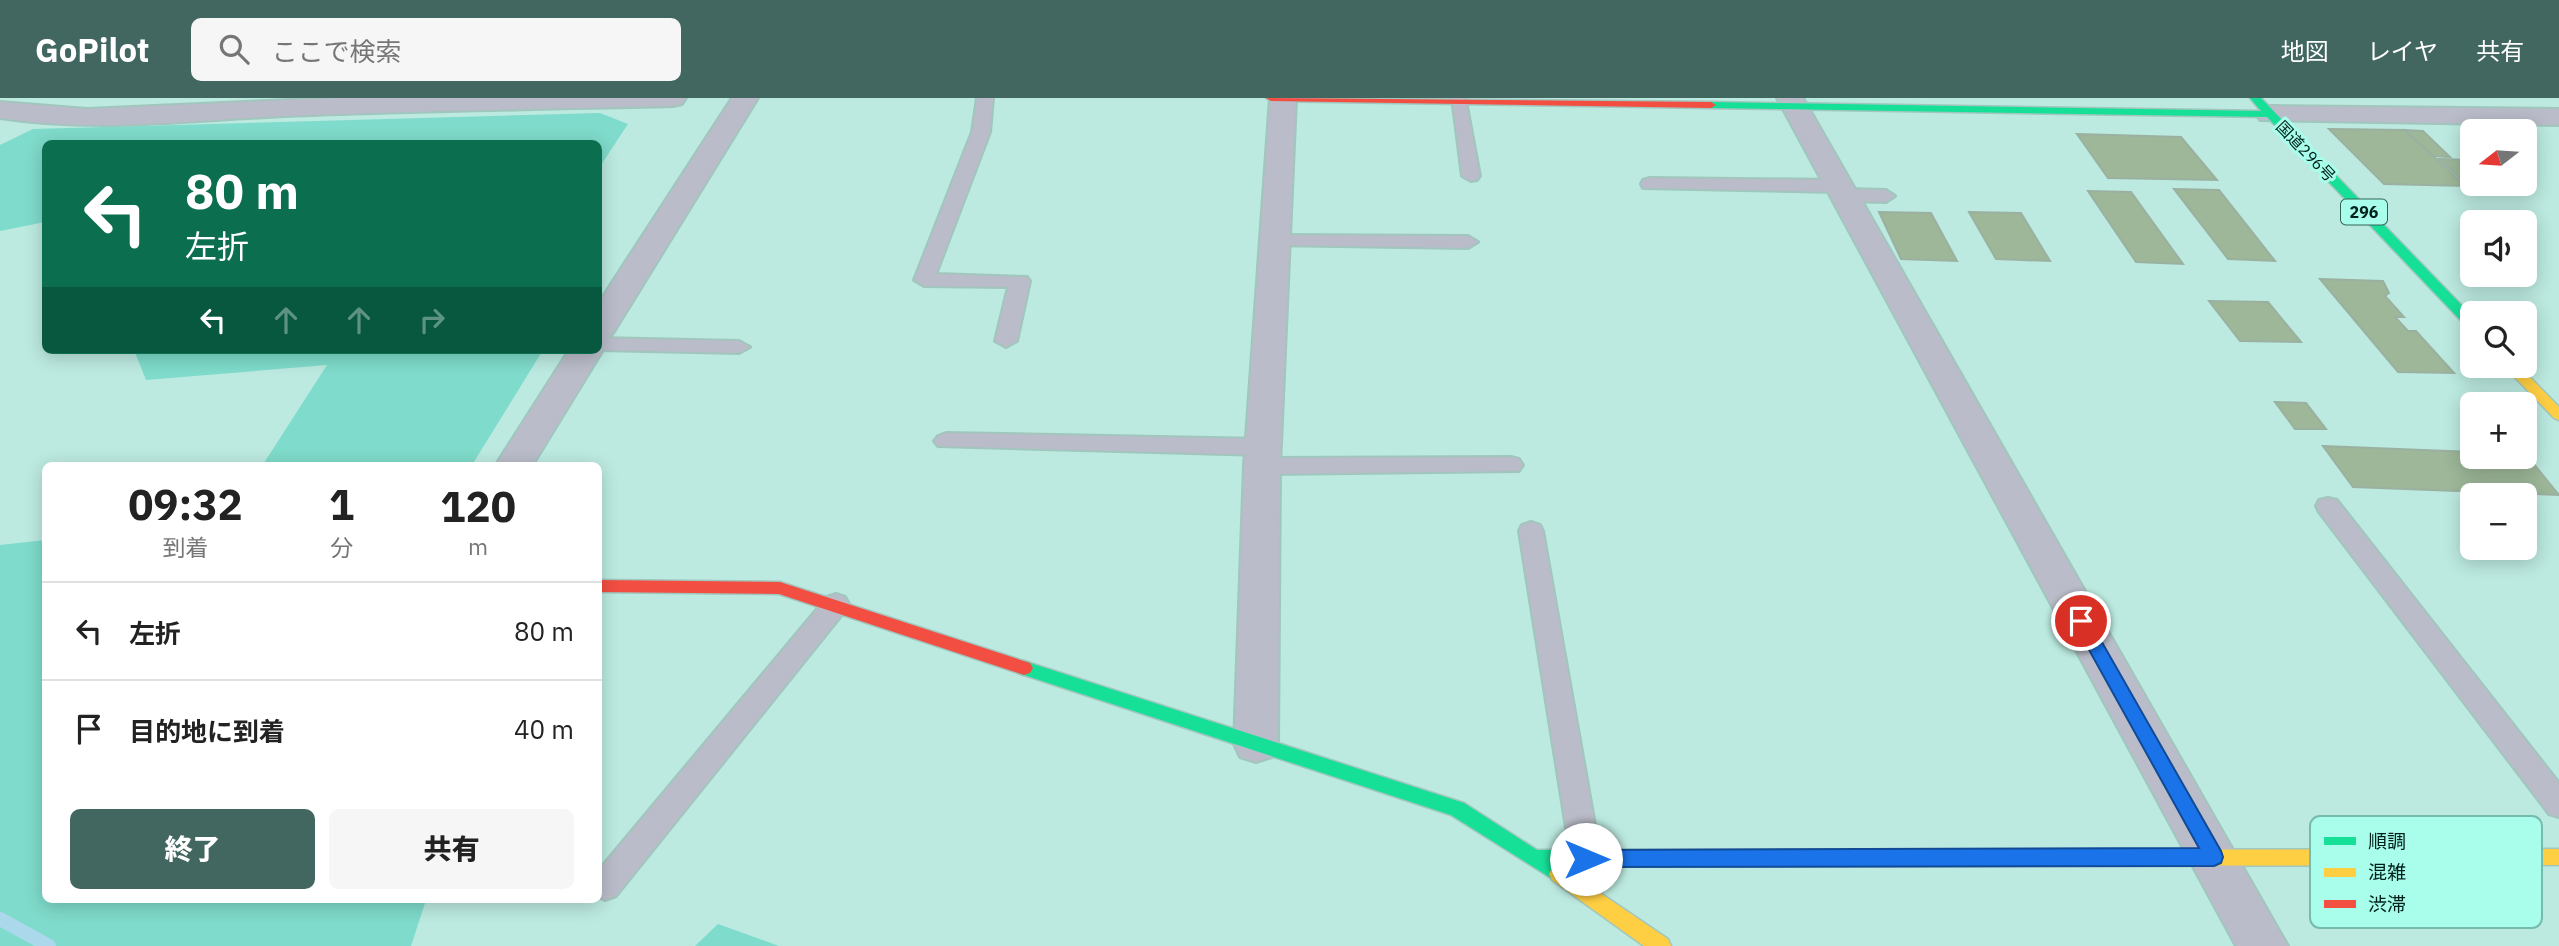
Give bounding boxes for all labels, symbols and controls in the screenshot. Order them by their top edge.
search box [191,18,681,81]
text: GoPilot [35,28,149,71]
icon: search [215,30,253,68]
text: ここで検索 [271,34,402,68]
text: 地図 [2281,35,2329,67]
text: レイヤ [2367,35,2438,67]
text: 共有 [2476,35,2524,67]
street label: 国道296号 [2272,116,2340,186]
north arrow [2460,119,2538,196]
map controls [2460,119,2537,560]
text: 80 m [185,159,299,222]
icon: left [70,168,161,259]
road number: 296 [2341,200,2387,224]
button: sound [2460,210,2537,287]
text: 左折 [185,225,249,267]
icon: left [194,301,232,339]
icon: ahead [267,301,305,339]
icon: ahead [340,301,378,339]
icon: right [413,301,451,339]
button: search [2460,301,2537,378]
button: + [2460,392,2537,469]
text: 09:32 [128,477,243,532]
text: 1 [329,477,354,532]
text: 120 [440,479,516,534]
button: − [2460,483,2537,560]
text: m [468,531,488,561]
text: 到着 [162,532,208,562]
text: 分 [330,532,353,562]
pin [2051,591,2111,651]
icon: arrive [2062,602,2100,640]
icon: left [70,612,108,650]
text: 80 m [514,614,574,648]
text: 左折 [129,616,181,650]
icon: arrive [70,710,108,748]
text: 40 m [514,712,574,746]
text: 目的地に到着 [129,714,285,748]
button: 終了 [70,809,315,889]
button: 共有 [329,809,574,889]
legend [2310,816,2542,928]
position arrow [1549,822,1623,896]
text: 順調 [2368,829,2406,853]
text: 混雑 [2368,860,2406,884]
text: 渋滞 [2368,892,2406,916]

